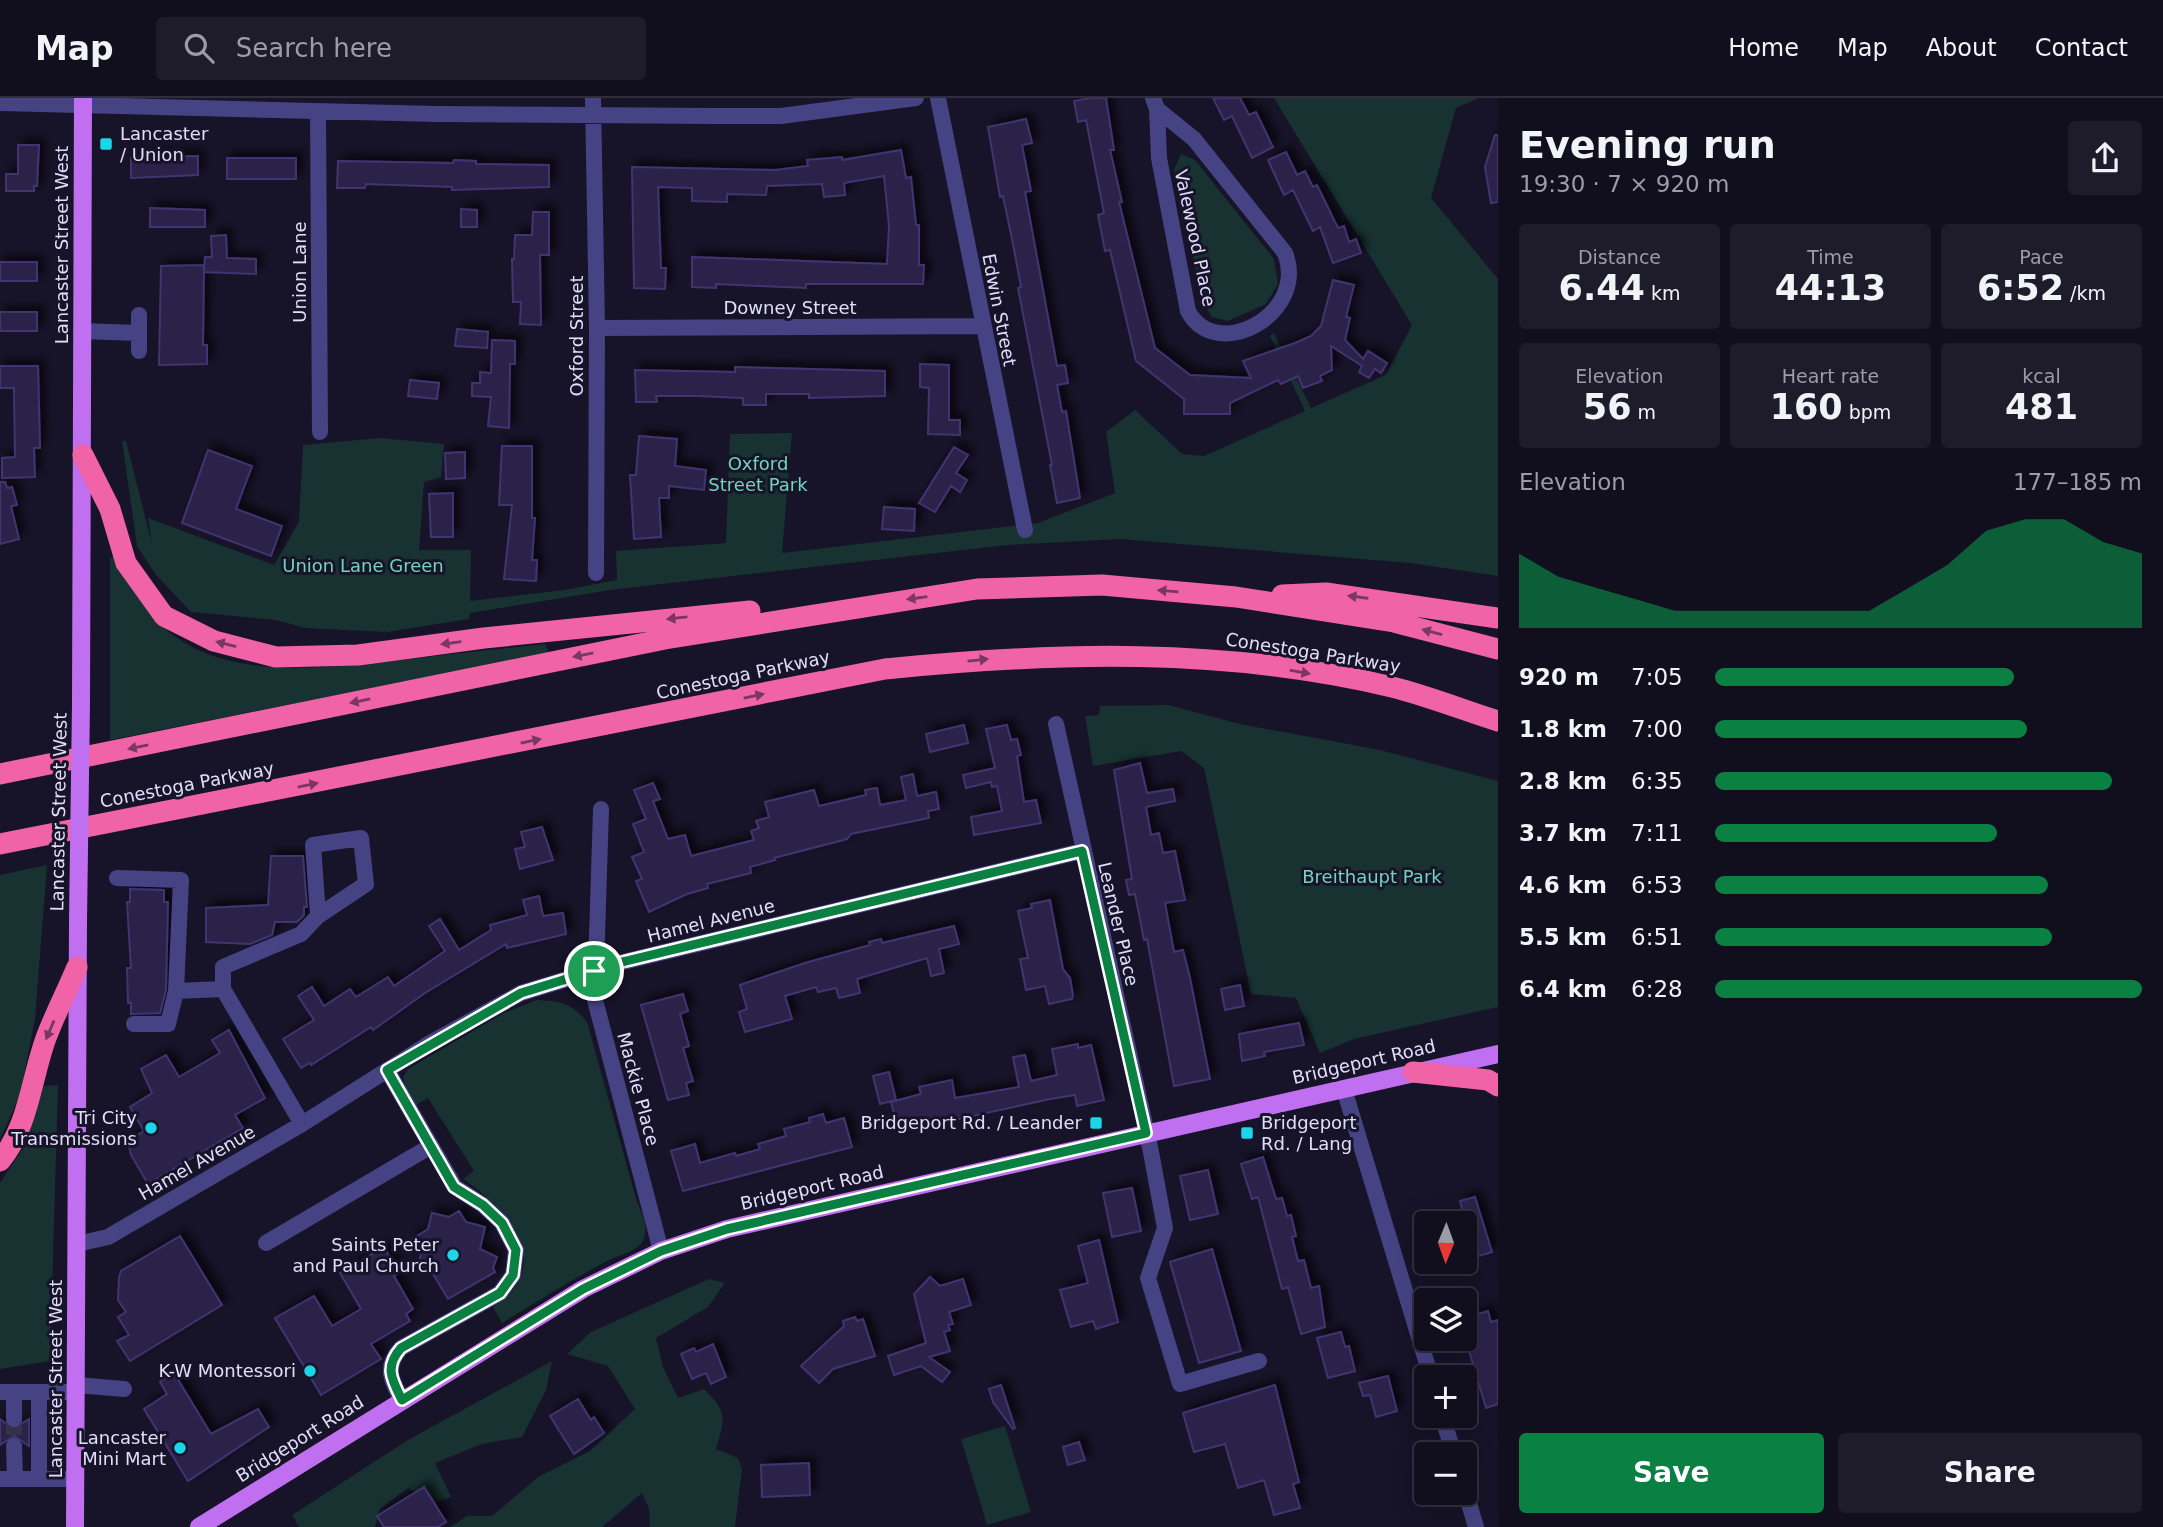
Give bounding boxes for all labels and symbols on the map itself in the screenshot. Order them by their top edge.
place label: Lancaster / Union [120,123,209,165]
marker: Lancaster / Union [98,136,114,152]
street label: Lancaster Street West [51,146,72,344]
street label: Valewood Place [1171,167,1220,308]
street label: Union Lane [289,221,310,323]
street label: Edwin Street [978,252,1021,368]
street label: Oxford Street [566,275,587,397]
street label: Downey Street [723,297,857,318]
park label: Oxford Street Park [708,453,808,495]
park label: Union Lane Green [282,555,444,576]
one-way arrow [1157,585,1179,596]
one-way arrow [1347,591,1369,602]
one-way arrow [906,593,928,604]
one-way arrow [666,613,688,624]
one-way arrow [1421,626,1442,636]
street label: Conestoga Parkway [1224,628,1402,677]
one-way arrow [440,637,462,648]
one-way arrow [215,638,237,649]
street label: Conestoga Parkway [654,646,832,703]
one-way arrow [572,650,594,661]
one-way arrow [967,654,989,665]
one-way arrow [1289,667,1311,678]
one-way arrow [743,691,765,702]
one-way arrow [349,696,371,707]
street label: Lancaster Street West [46,712,71,912]
one-way arrow [520,735,542,746]
one-way arrow [127,742,149,753]
street label: Conestoga Parkway [98,757,276,812]
one-way arrow [297,779,319,790]
street label: Leander Place [1094,860,1143,988]
park label: Breithaupt Park [1302,866,1442,887]
street label: Hamel Avenue [645,895,777,947]
pin [564,941,624,1001]
one-way arrow [44,1020,55,1041]
street label: Mackie Place [613,1030,664,1148]
street label: Bridgeport Road [1290,1035,1438,1088]
place label: Tri City Transmissions [10,1107,137,1149]
place label: Bridgeport Rd. / Leander [860,1112,1083,1133]
place label: Bridgeport Rd. / Lang [1261,1112,1357,1154]
marker: Bridgeport Rd. / Leander [1088,1115,1104,1131]
marker: Tri City Transmissions [143,1120,159,1136]
street label: Hamel Avenue [135,1121,259,1204]
marker: Bridgeport Rd. / Lang [1239,1125,1255,1141]
street label: Bridgeport Road [738,1161,886,1214]
north arrow [1414,1211,1477,1274]
place label: Saints Peter and Paul Church [293,1234,440,1276]
marker: Saints Peter and Paul Church [445,1247,461,1263]
street label: Lancaster Street West [45,1280,66,1478]
place label: K-W Montessori [159,1360,296,1381]
marker: K-W Montessori [302,1363,318,1379]
street label: Bridgeport Road [232,1391,367,1486]
place label: Lancaster Mini Mart [78,1427,167,1469]
marker: Lancaster Mini Mart [172,1440,188,1456]

